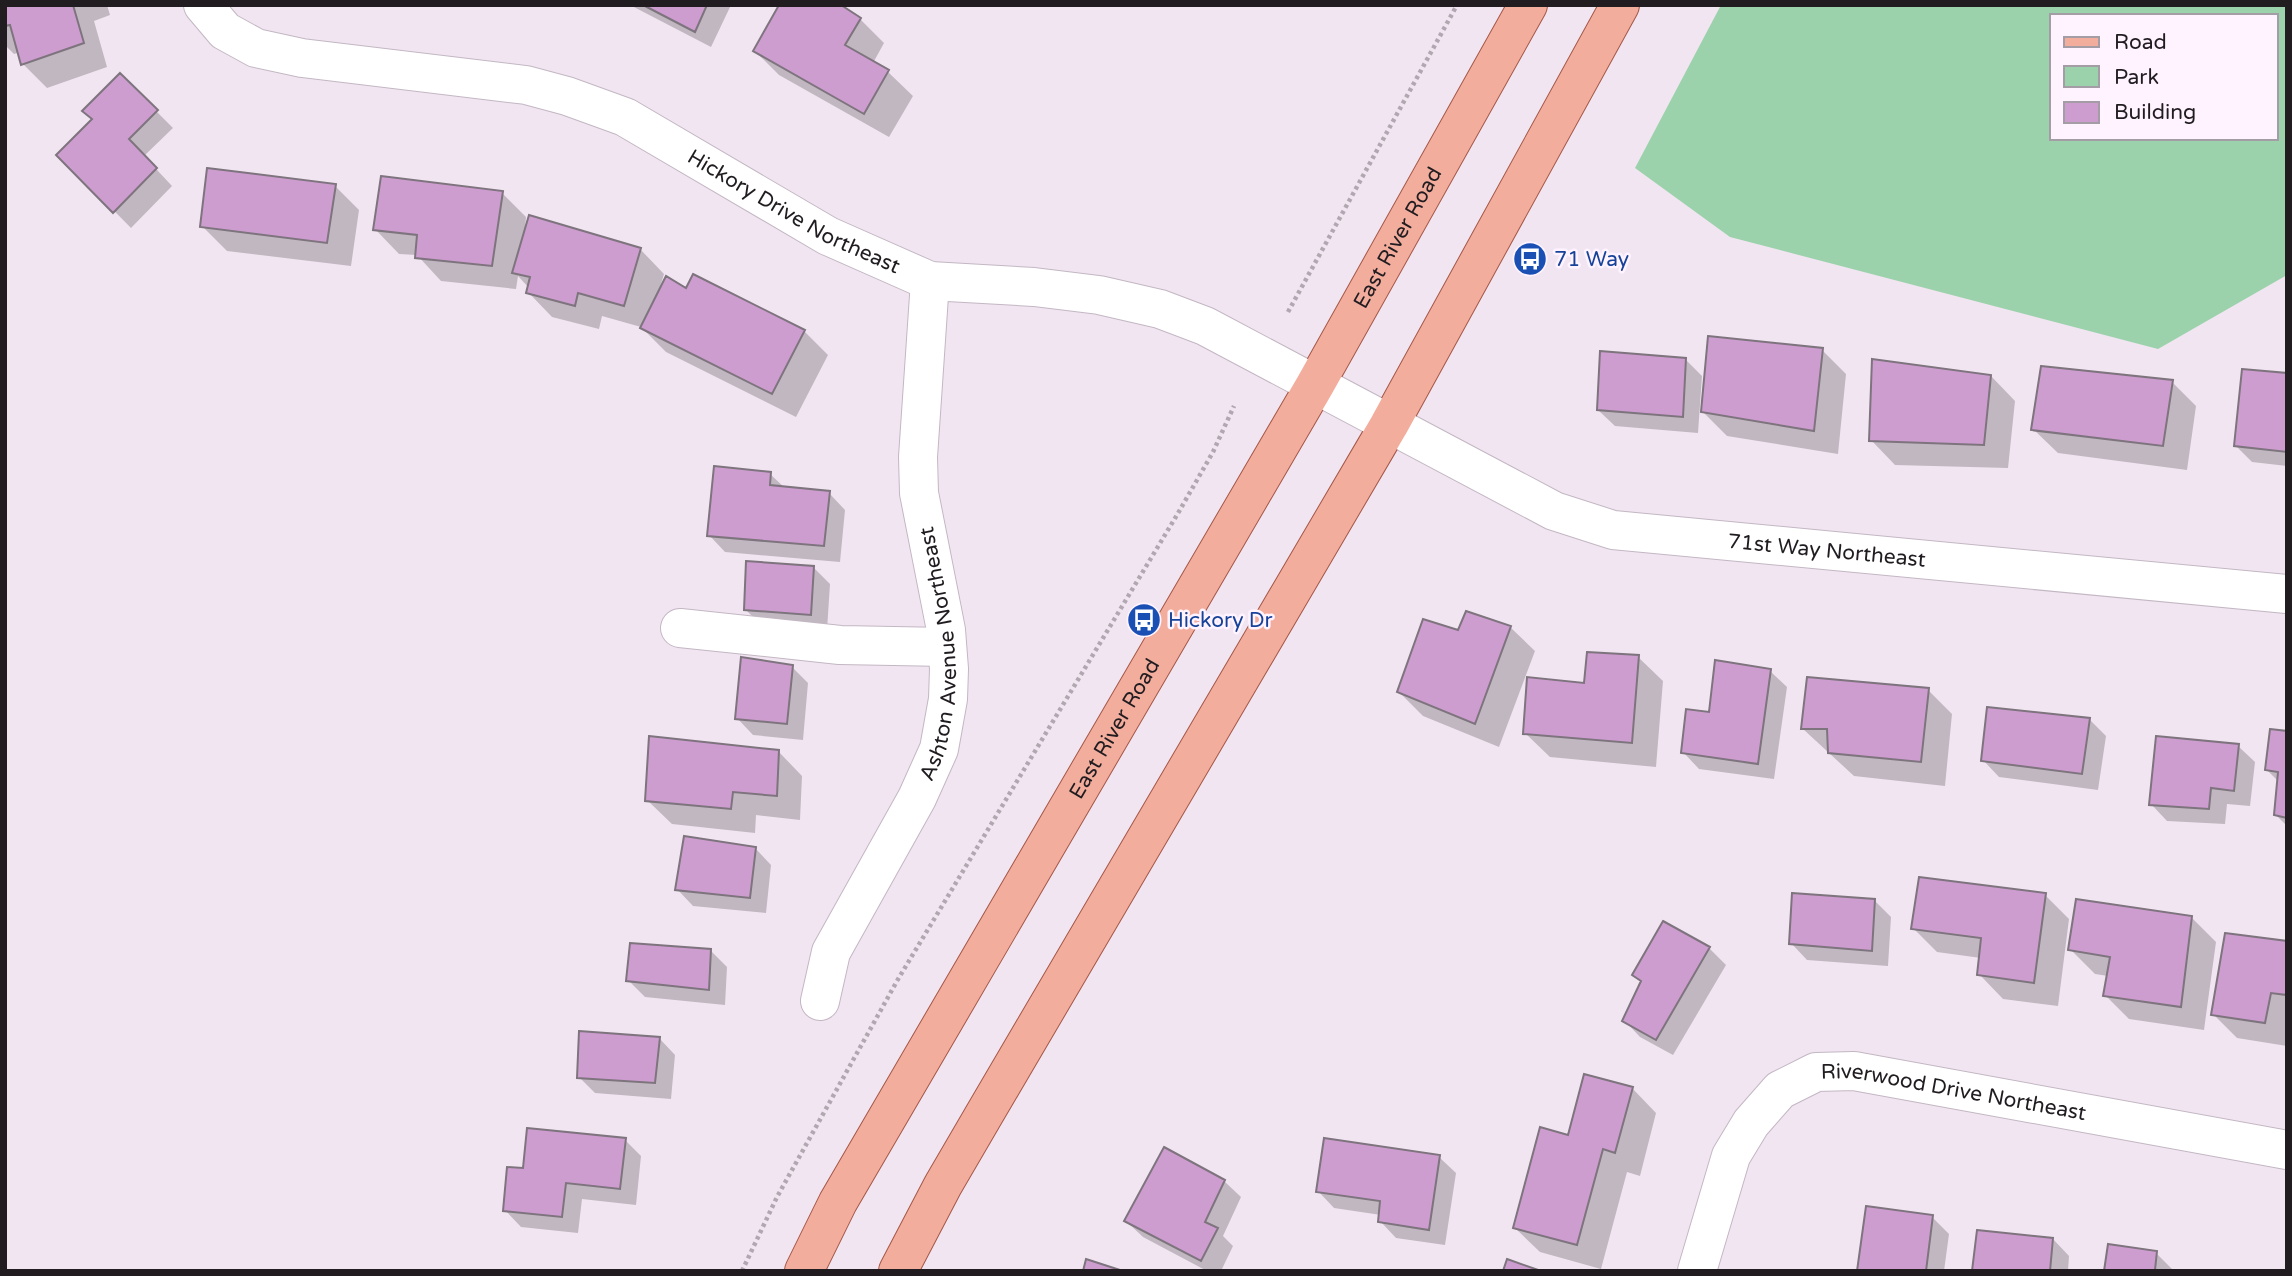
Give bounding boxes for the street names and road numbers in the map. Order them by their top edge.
street label: Hickory Drive Northeast [683,144,904,279]
street label: East River Road [1349,163,1448,313]
street label: Ashton Avenue Northeast [909,524,935,782]
street label: 71st Way Northeast [1727,529,1927,573]
street label: East River Road [1064,654,1165,803]
street label: Riverwood Drive Northeast [1820,1059,2088,1126]

